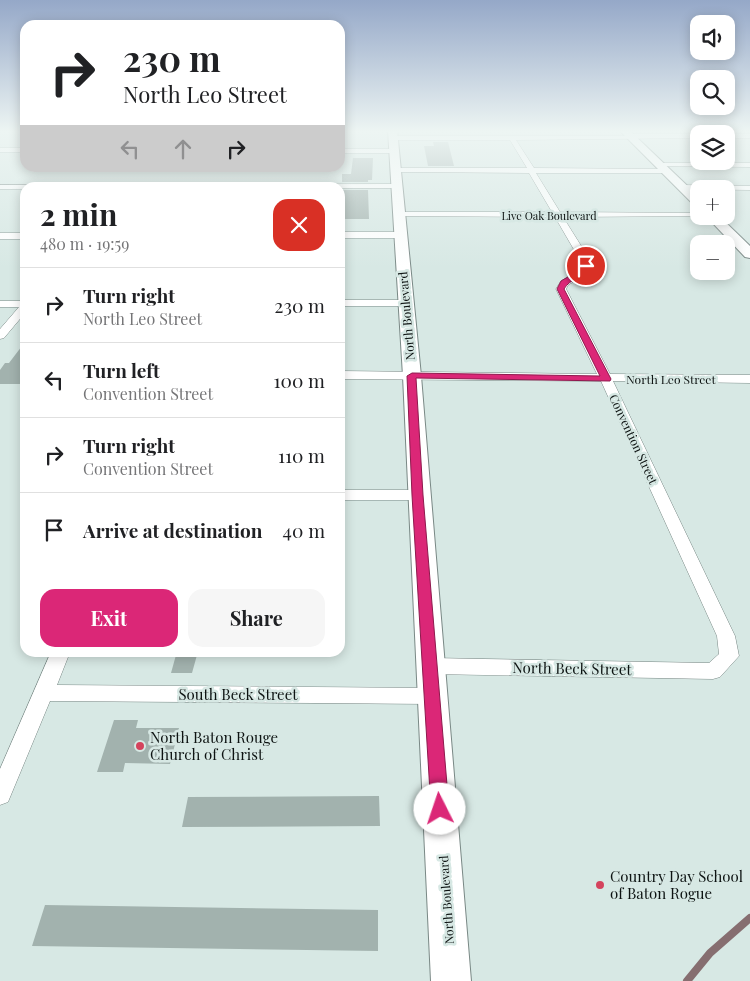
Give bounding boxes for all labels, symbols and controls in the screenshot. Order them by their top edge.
map controls [690,15,735,280]
button: sound [690,15,735,60]
text: 230 m [123,34,221,81]
icon: right [40,40,105,105]
button: search [690,70,735,115]
text: North Leo Street [123,79,287,109]
button: layers [690,125,735,170]
icon: left [116,135,144,163]
icon: ahead [169,135,197,163]
icon: right [222,135,250,163]
button: + [690,180,735,225]
text: 2 min [40,194,117,234]
button: close [273,199,325,251]
street label: Live Oak Boulevard [501,208,597,223]
text: 480 m · 19:59 [40,233,129,254]
button: − [690,235,735,280]
pin [565,245,607,287]
icon: arrive [572,252,600,280]
street label: North Boulevard [394,271,418,361]
text: Turn right [83,282,175,308]
icon: right [40,291,68,319]
text: 230 m [274,292,325,318]
text: North Leo Street [83,308,202,329]
text: Turn left [83,357,160,383]
icon: left [40,366,68,394]
text: 100 m [274,367,325,393]
street label: North Leo Street [626,371,716,387]
text: Convention Street [83,383,213,404]
street label: Convention Street [606,391,662,487]
text: Turn right [83,432,175,458]
icon: right [40,441,68,469]
text: 110 m [278,442,325,468]
text: Convention Street [83,458,213,479]
icon: arrive [40,516,68,544]
text: Arrive at destination [83,517,263,543]
text: 40 m [283,517,325,543]
button: Exit [40,589,178,647]
button: Share [188,589,325,647]
street label: North Beck Street [512,657,633,679]
street label: South Beck Street [178,684,298,704]
place label: North Baton Rouge Church of Christ [150,727,278,764]
marker: North Baton Rouge Church of Christ [134,740,146,752]
position arrow [413,782,465,834]
street label: North Boulevard [435,855,457,945]
place label: Country Day School of Baton Rogue [610,866,743,903]
marker: Country Day School of Baton Rogue [594,879,606,891]

